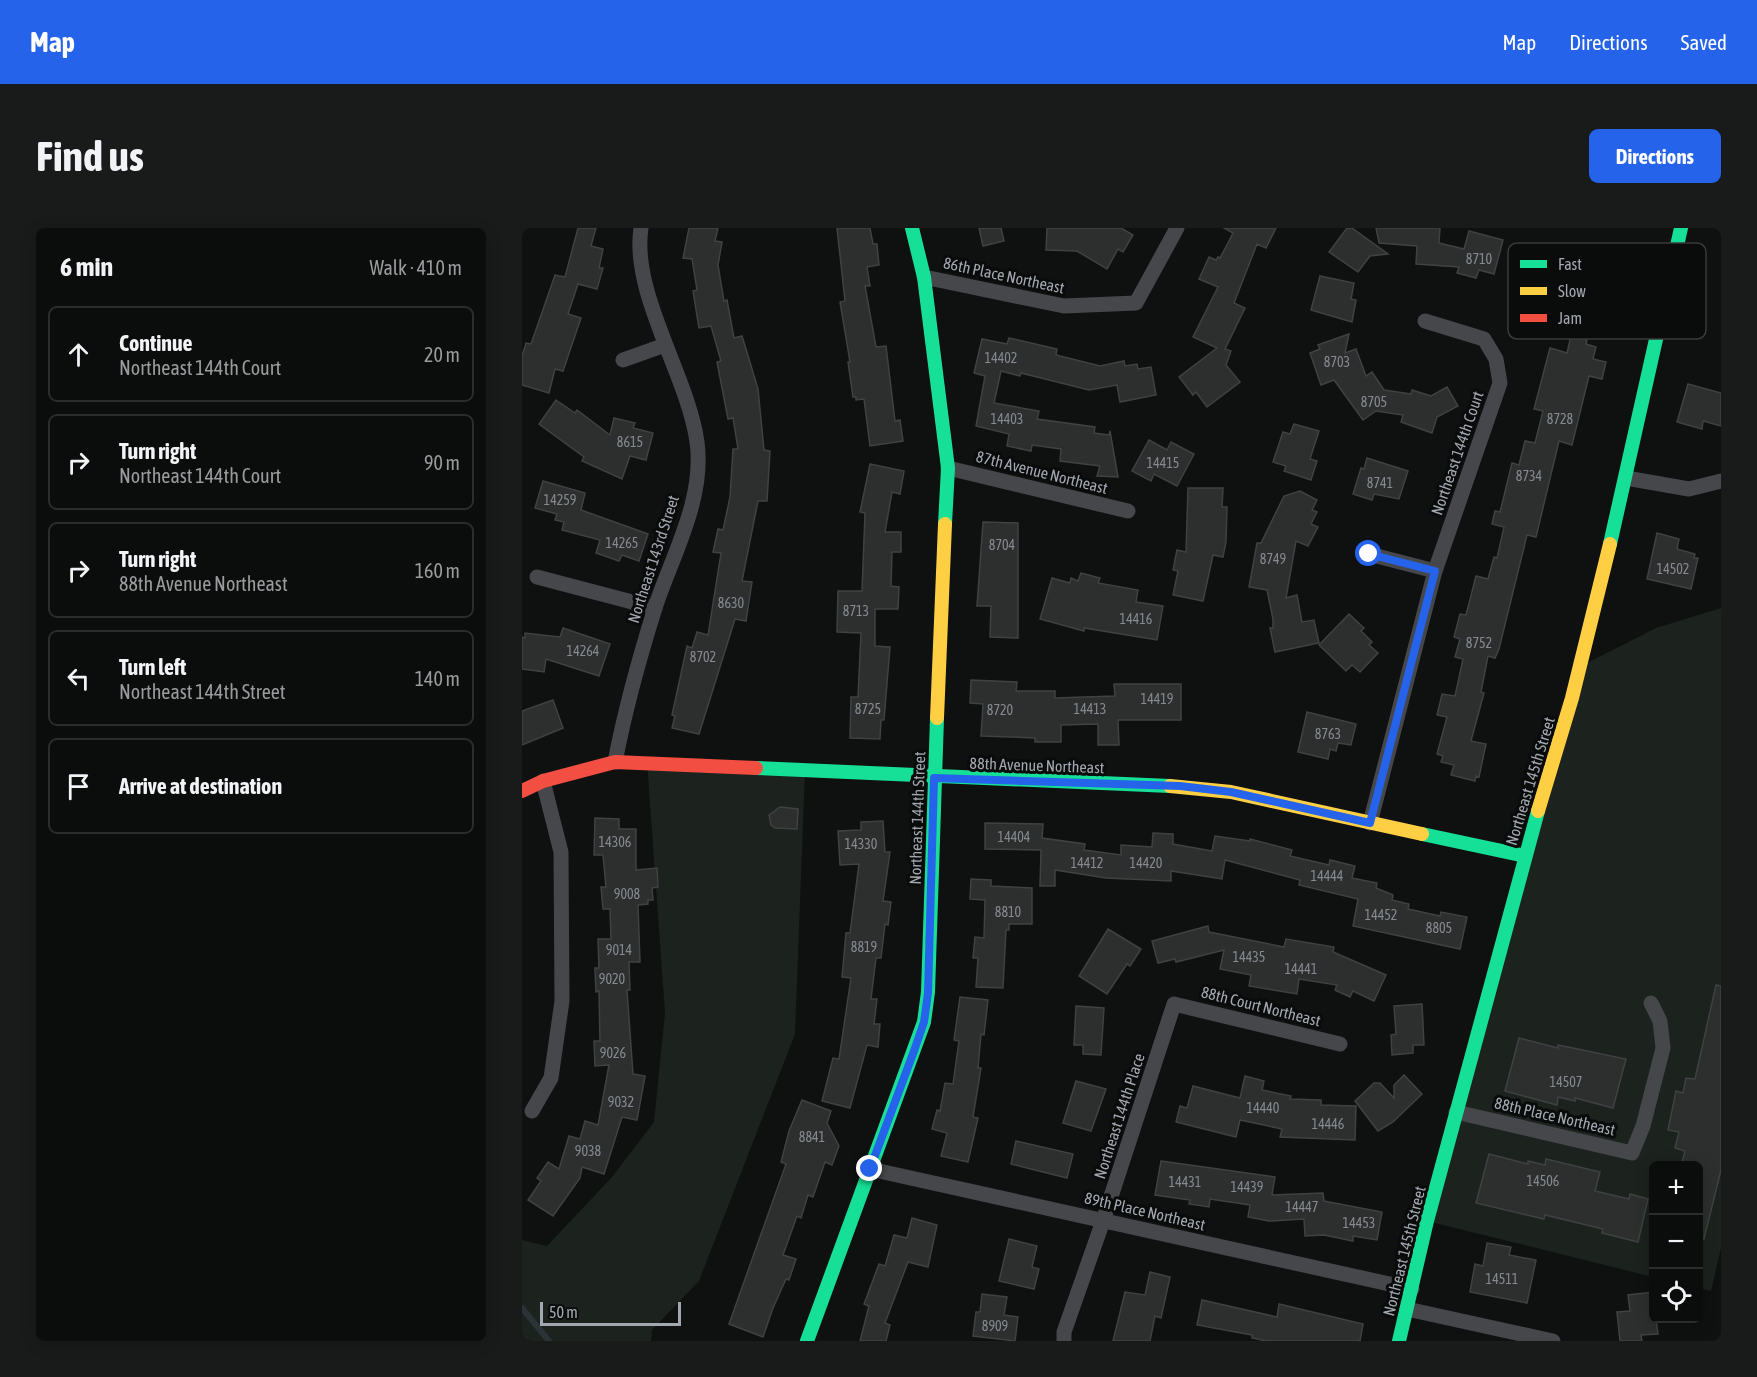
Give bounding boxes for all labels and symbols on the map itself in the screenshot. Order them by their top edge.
legend [1508,243,1706,339]
house number: 8710 [1466,251,1493,267]
street label: 86th Place Northeast [942,253,1067,297]
text: Fast [1558,255,1582,273]
text: Slow [1558,282,1586,300]
text: Jam [1558,309,1582,327]
house number: 14402 [985,350,1017,366]
house number: 8703 [1324,354,1350,370]
street label: Northeast 144th Court [1427,388,1487,517]
house number: 8705 [1361,394,1387,410]
house number: 14403 [991,411,1023,427]
house number: 8728 [1547,411,1574,427]
house number: 8615 [617,434,643,450]
street label: 87th Avenue Northeast [974,447,1110,497]
house number: 14415 [1147,455,1179,471]
house number: 8734 [1516,468,1543,484]
house number: 8741 [1367,475,1393,491]
house number: 14259 [544,492,576,508]
street label: Northeast 143rd Street [624,493,682,625]
house number: 14265 [606,535,638,551]
house number: 8704 [989,537,1016,553]
route start [1355,540,1381,566]
house number: 8749 [1260,551,1286,567]
house number: 14502 [1657,561,1689,577]
house number: 8630 [718,595,745,611]
house number: 8713 [843,603,869,619]
house number: 14416 [1120,611,1153,627]
house number: 8752 [1466,635,1492,651]
house number: 14264 [567,643,600,659]
house number: 8702 [690,649,716,665]
house number: 14419 [1141,691,1173,707]
house number: 8725 [855,701,881,717]
house number: 14413 [1074,701,1106,717]
house number: 8720 [987,702,1014,718]
street label: Northeast 145th Street [1502,714,1558,847]
house number: 8763 [1315,726,1341,742]
street label: Northeast 144th Street [906,751,928,885]
street label: 88th Avenue Northeast [969,754,1105,776]
house number: 14404 [998,829,1031,845]
house number: 14306 [599,834,632,850]
house number: 14330 [845,836,878,852]
house number: 14412 [1071,855,1103,871]
house number: 14420 [1130,855,1163,871]
house number: 14444 [1311,868,1344,884]
house number: 9008 [614,886,641,902]
house number: 8810 [995,904,1022,920]
house number: 14452 [1365,907,1397,923]
house number: 8805 [1426,920,1452,936]
house number: 8819 [851,939,877,955]
house number: 9014 [606,942,633,958]
house number: 14435 [1233,949,1265,965]
house number: 14441 [1285,961,1317,977]
house number: 9020 [599,971,626,987]
street label: 88th Court Northeast [1200,982,1323,1030]
house number: 9026 [600,1045,627,1061]
street label: Northeast 144th Place [1090,1051,1148,1181]
house number: 14507 [1550,1074,1582,1090]
street label: 88th Place Northeast [1493,1093,1617,1139]
house number: 9032 [608,1094,634,1110]
house number: 14440 [1247,1100,1280,1116]
house number: 14446 [1312,1116,1345,1132]
house number: 8841 [799,1129,825,1145]
house number: 9038 [575,1143,602,1159]
route end [856,1155,882,1181]
house number: 14506 [1527,1173,1560,1189]
house number: 14431 [1169,1174,1201,1190]
house number: 14439 [1231,1179,1263,1195]
street label: Northeast 145th Street [1379,1184,1429,1318]
street label: 89th Place Northeast [1083,1188,1207,1234]
house number: 14447 [1286,1199,1318,1215]
house number: 14453 [1343,1215,1375,1231]
house number: 14511 [1486,1271,1518,1287]
scale bar [540,1299,681,1326]
house number: 8909 [982,1318,1008,1334]

